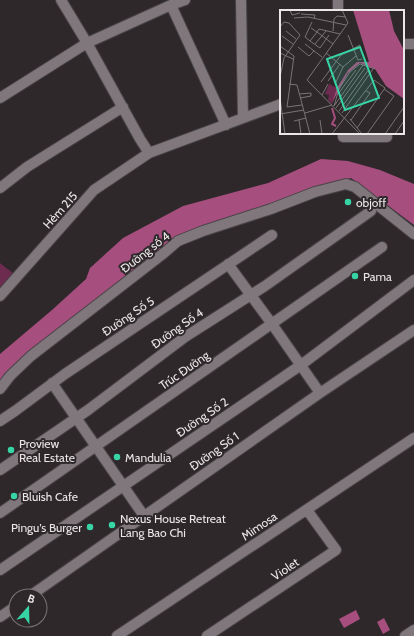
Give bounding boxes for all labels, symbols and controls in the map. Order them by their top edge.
inset map [280,10,404,134]
street label: Hẻm 215 [40,188,80,232]
place label: objoff [356,195,386,210]
marker: objoff [343,197,353,207]
street label: Đường số 4 [117,228,173,276]
place label: Pama [363,269,392,284]
marker: Pama [350,271,360,281]
street label: Đường Số 5 [99,293,157,339]
street label: Đường Số 4 [148,305,206,351]
street label: Trúc Đường [156,347,213,393]
street label: Đường Số 2 [173,394,231,440]
street label: Đường Số 1 [186,428,242,474]
place label: Proview Real Estate [19,436,75,465]
marker: Proview Real Estate [6,445,16,455]
place label: Mandulia [125,450,171,465]
marker: Mandulia [112,452,122,462]
place label: Bluish Cafe [22,489,78,504]
marker: Bluish Cafe [9,491,19,501]
street label: Mimosa [238,508,280,543]
place label: Nexus House Retreat Lang Bao Chi [120,511,226,540]
place label: Pingu's Burger [11,520,82,535]
marker: Nexus House Retreat Lang Bao Chi [107,520,117,530]
marker: Pingu's Burger [85,522,95,532]
street label: Violet [268,554,302,584]
north arrow [8,588,48,628]
text: B [26,591,37,606]

